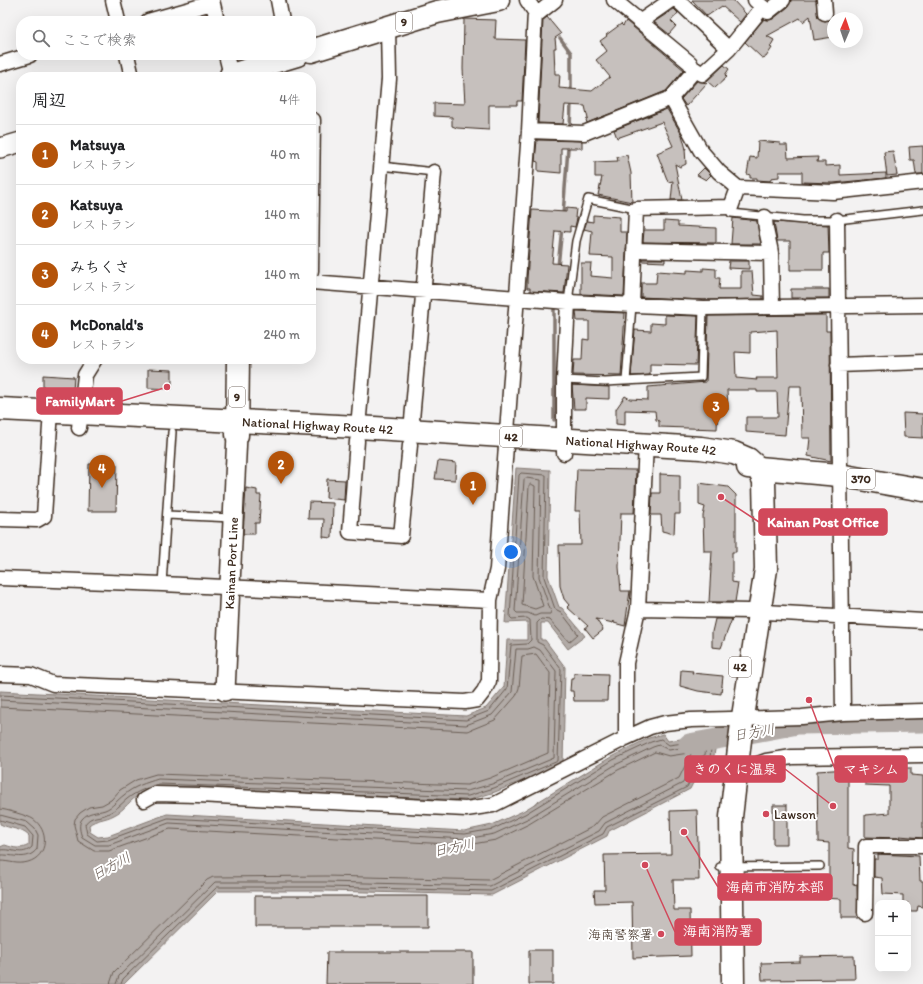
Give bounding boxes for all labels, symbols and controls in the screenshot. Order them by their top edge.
road number: 9 [396,12,412,32]
north arrow [827,12,863,48]
search box [16,16,316,60]
icon: search [30,27,52,49]
text: ここで検索 [62,31,137,49]
text: 周辺 [32,90,66,110]
text: 4件 [279,92,300,107]
text: Matsuya [70,136,125,154]
text: 1 [42,147,48,162]
text: 40 m [270,147,300,162]
text: レストラン [70,157,136,172]
text: Katsuya [70,196,123,214]
text: 2 [42,207,48,222]
text: 140 m [264,207,300,222]
text: レストラン [70,217,136,232]
text: みちくさ [70,258,130,276]
text: 3 [41,267,49,282]
text: 140 m [264,267,300,282]
text: レストラン [70,279,136,294]
text: McDonald's [70,316,143,334]
text: 4 [41,327,49,342]
text: 240 m [263,327,300,342]
text: レストラン [70,337,136,352]
road number: 9 [229,387,245,407]
callout: FamilyMart [37,388,122,414]
text: FamilyMart [45,393,115,410]
pin: 3 [703,393,729,426]
street label: National Highway Route 42 [242,414,394,437]
road number: 42 [500,427,522,447]
street label: National Highway Route 42 [565,433,718,458]
pin: 2 [268,451,294,484]
pin: 4 [89,455,115,488]
road number: 370 [847,469,875,489]
pin: 1 [460,472,486,505]
callout: Kainan Post Office [759,509,887,535]
text: Kainan Post Office [767,514,879,531]
street label: Kainan Port Line [222,517,241,610]
your location [501,542,521,562]
road number: 42 [729,657,751,677]
water label: 日方川 [732,720,776,745]
callout: きのくに温泉 [685,756,785,782]
callout: マキシム [835,756,907,782]
text: きのくに温泉 [693,761,777,778]
text: マキシム [843,761,899,778]
place label: Lawson [774,807,817,822]
marker: Lawson [761,809,771,819]
water label: 日方川 [432,835,476,860]
water label: 日方川 [89,849,134,884]
callout: 海南市消防本部 [718,874,832,900]
text: 海南市消防本部 [726,879,824,896]
map controls [875,900,911,972]
button: + [875,900,911,936]
callout: 海南消防署 [675,919,761,945]
text: 海南消防署 [683,923,753,940]
place label: 海南警察署 [588,927,653,942]
marker: 海南警察署 [656,929,666,939]
button: − [875,936,911,972]

